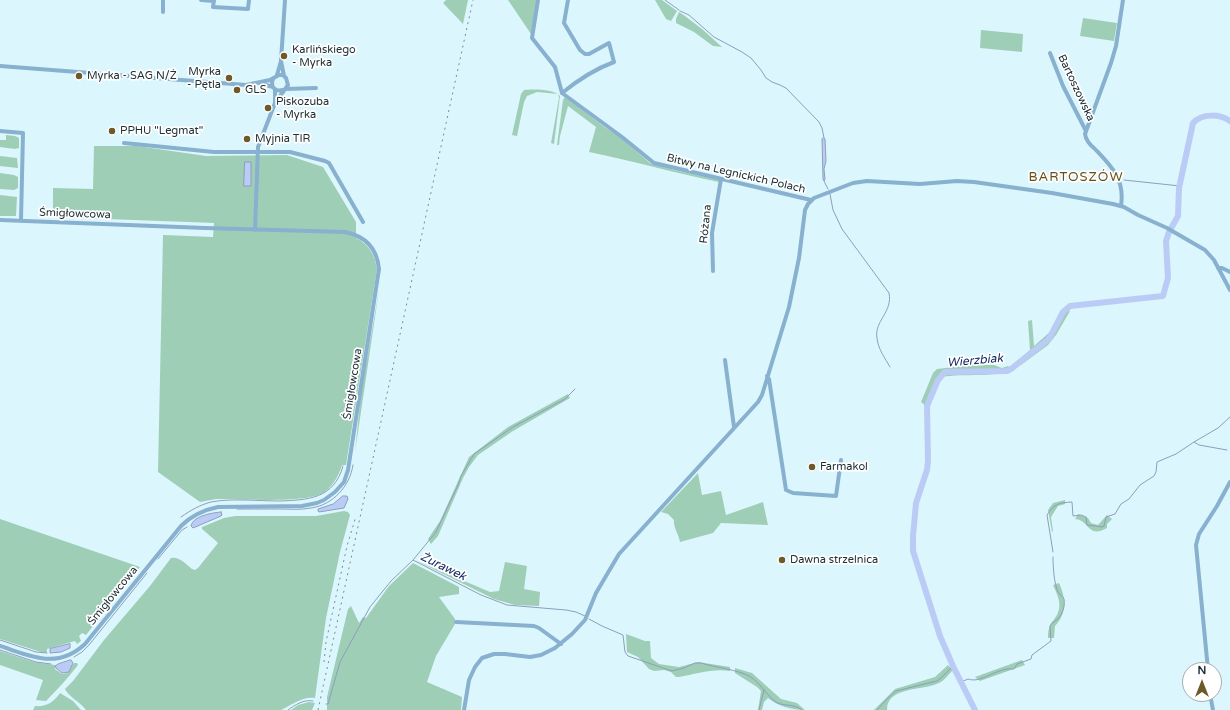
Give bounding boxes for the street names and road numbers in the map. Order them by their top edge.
street label: Bartoszowska [1055,52,1097,124]
street label: Bitwy na Legnickich Polach [665,152,807,196]
street label: Różana [697,204,715,244]
street label: Śmigłowcowa [39,206,111,222]
street label: Śmigłowcowa [341,348,365,420]
street label: Śmigłowcowa [85,564,141,628]

